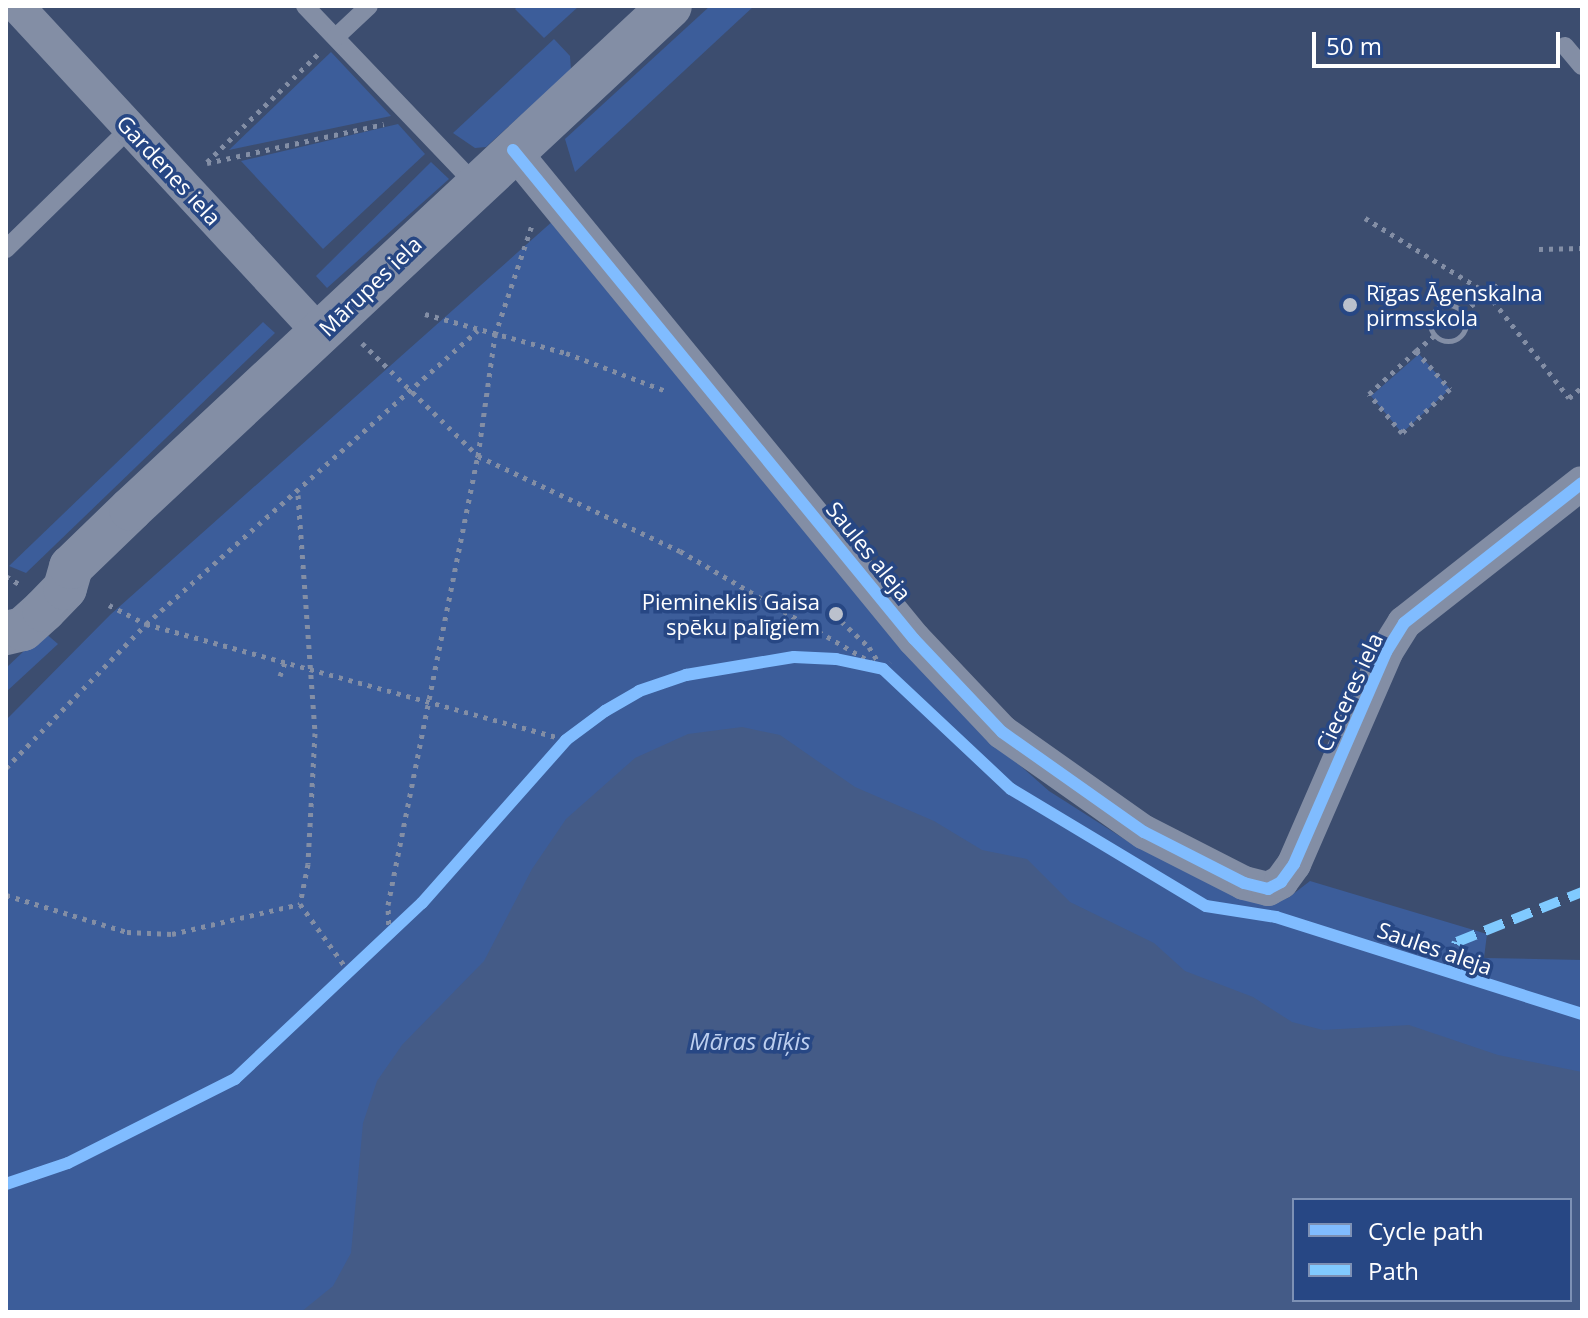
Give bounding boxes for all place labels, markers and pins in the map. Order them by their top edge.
place label: Rīgas Āgenskalna pirmsskola [1366,279,1543,330]
marker: Rīgas Āgenskalna pirmsskola [1341,296,1359,314]
place label: Piemineklis Gaisa spēku palīgiem [642,588,820,640]
marker: Piemineklis Gaisa spēku palīgiem [827,605,845,623]

